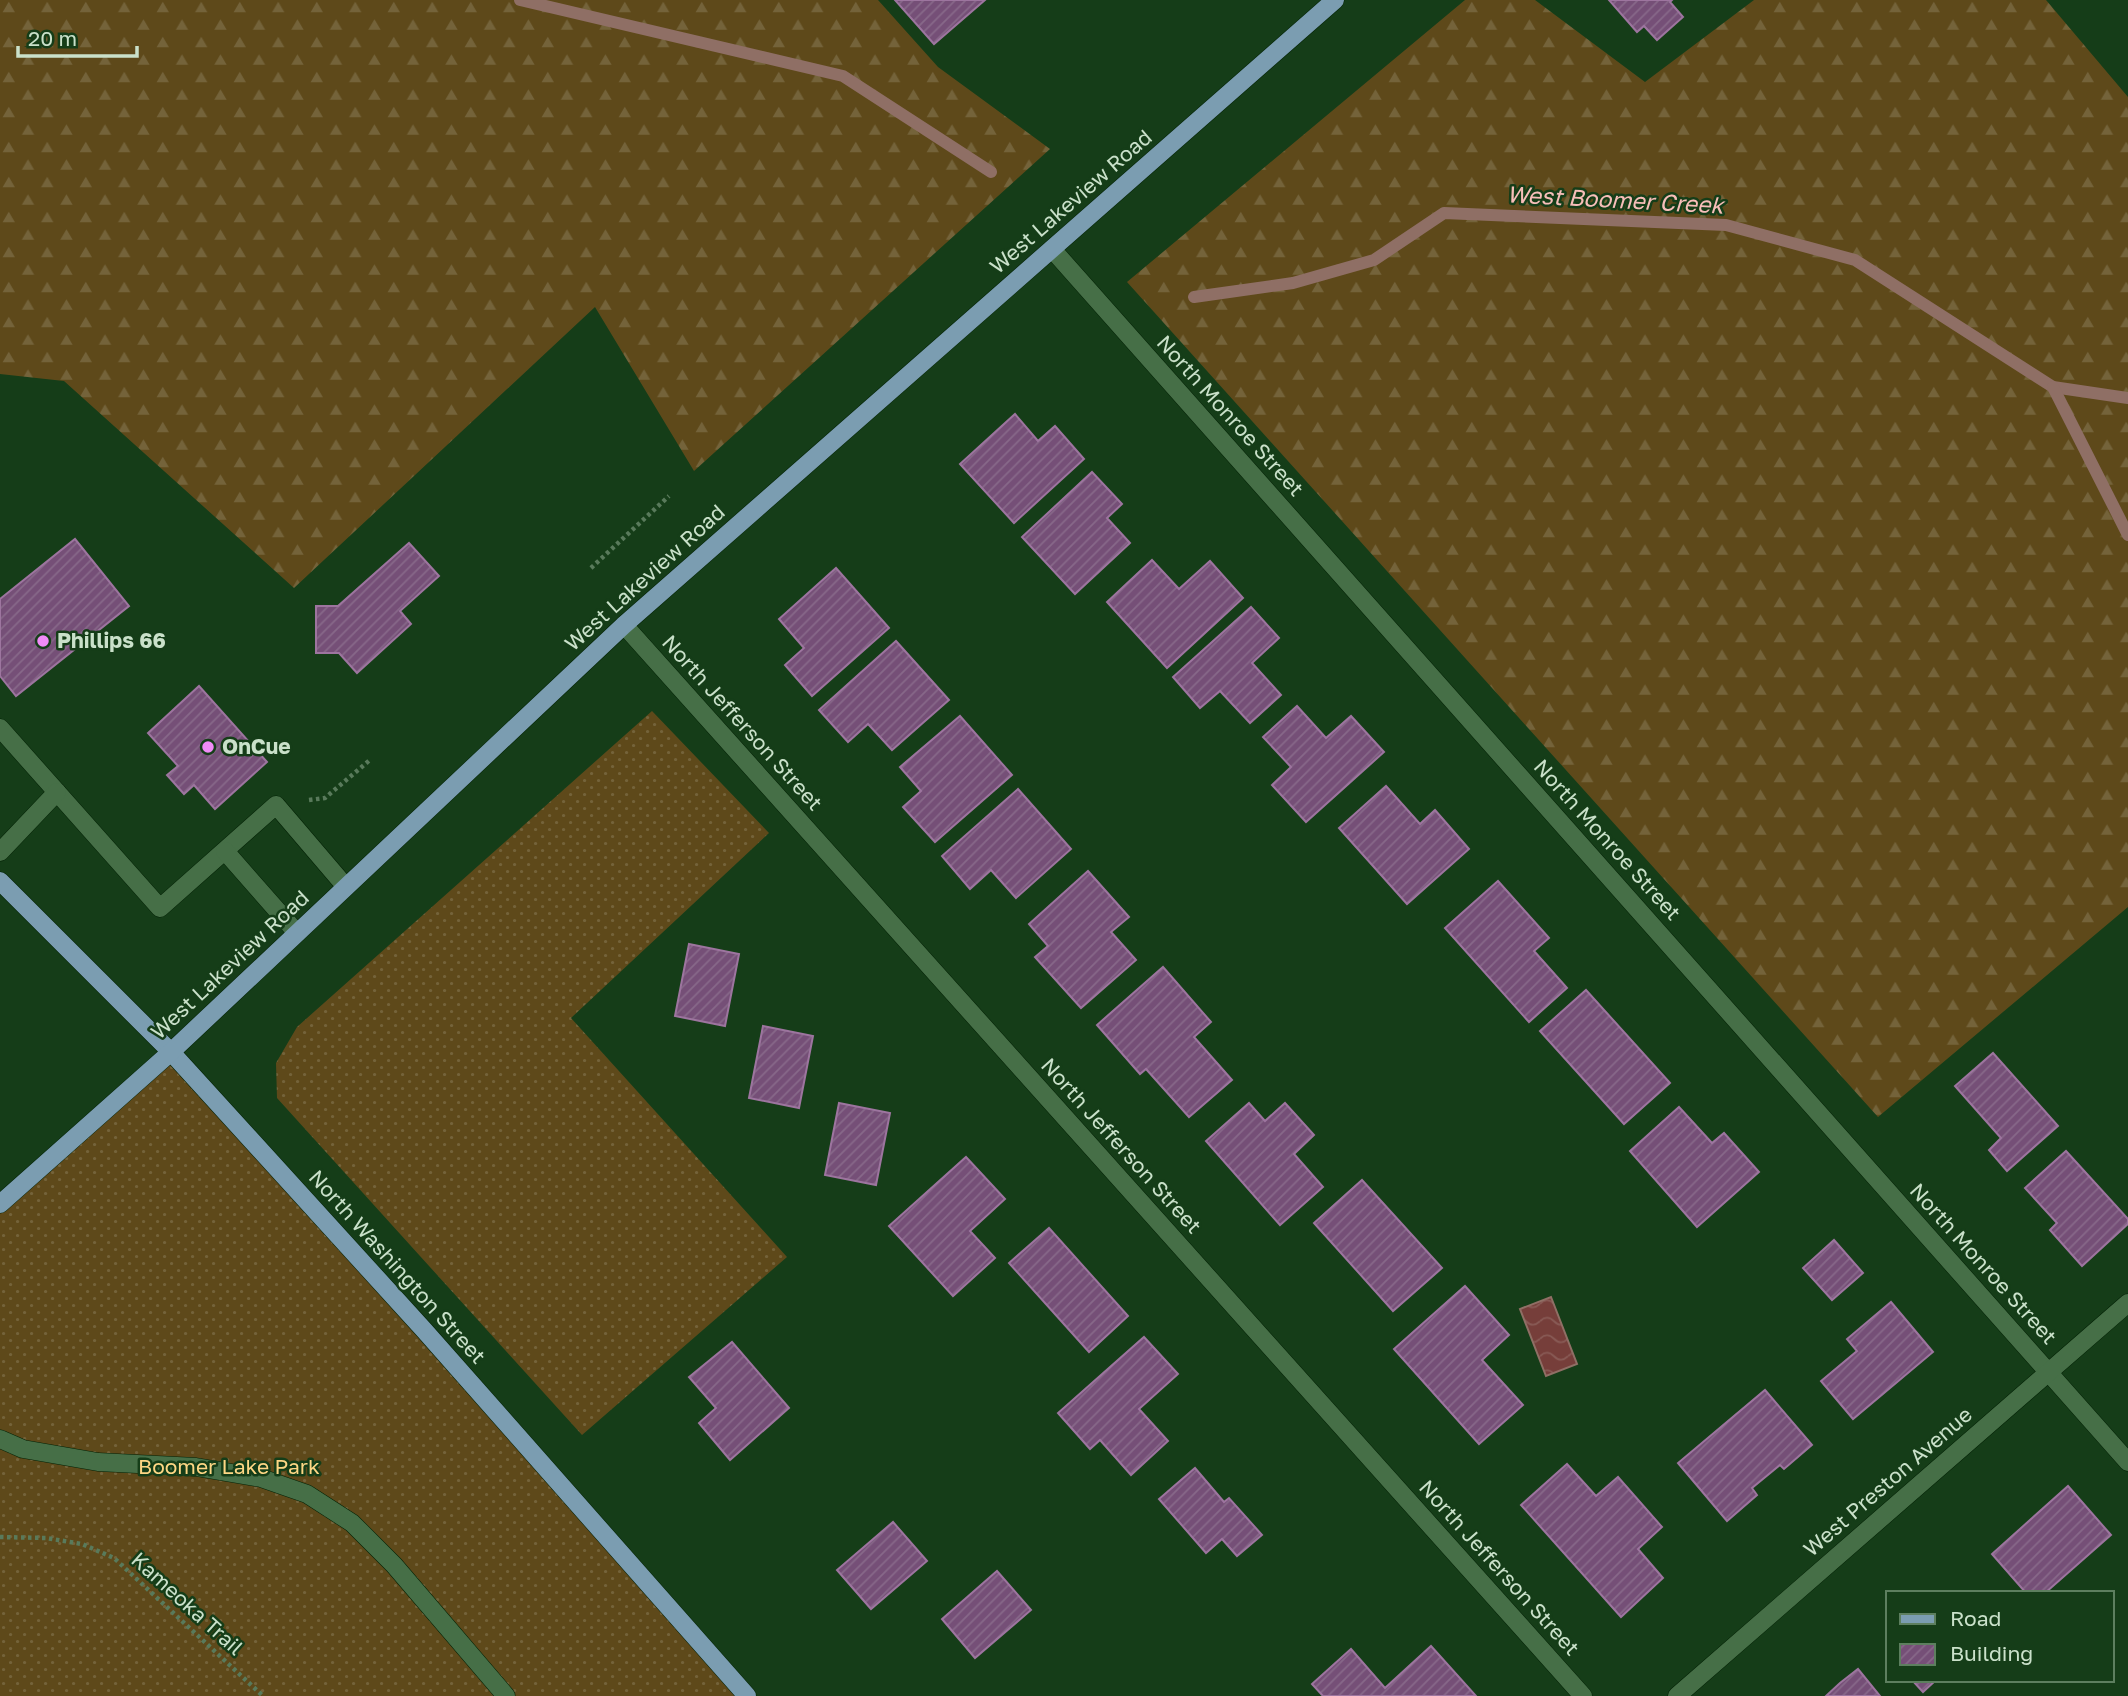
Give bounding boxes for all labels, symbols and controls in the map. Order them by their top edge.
scale bar [18,14,136,58]
text: 20 m [28,25,77,51]
street label: West Lakeview Road [984,124,1157,279]
water label: West Boomer Creek [1506,179,1726,219]
street label: North Monroe Street [1152,330,1310,501]
street label: West Lakeview Road [559,498,730,656]
place label: Phillips 66 [57,627,166,653]
street label: North Jefferson Street [657,629,828,815]
marker: Phillips 66 [35,633,51,649]
place label: OnCue [222,733,291,759]
marker: OnCue [200,739,216,755]
street label: North Monroe Street [1529,754,1687,925]
street label: West Lakeview Road [145,884,314,1044]
street label: North Jefferson Street [1036,1052,1207,1238]
street label: North Washington Street [304,1164,492,1369]
street label: North Monroe Street [1905,1178,2063,1349]
street label: West Preston Avenue [1798,1401,1977,1561]
park label: Boomer Lake Park [138,1453,320,1479]
street label: North Jefferson Street [1414,1474,1585,1660]
street label: Kameoka Trail [126,1546,249,1660]
legend [1886,1591,2114,1682]
text: Road [1950,1605,2001,1631]
text: Building [1950,1640,2033,1666]

